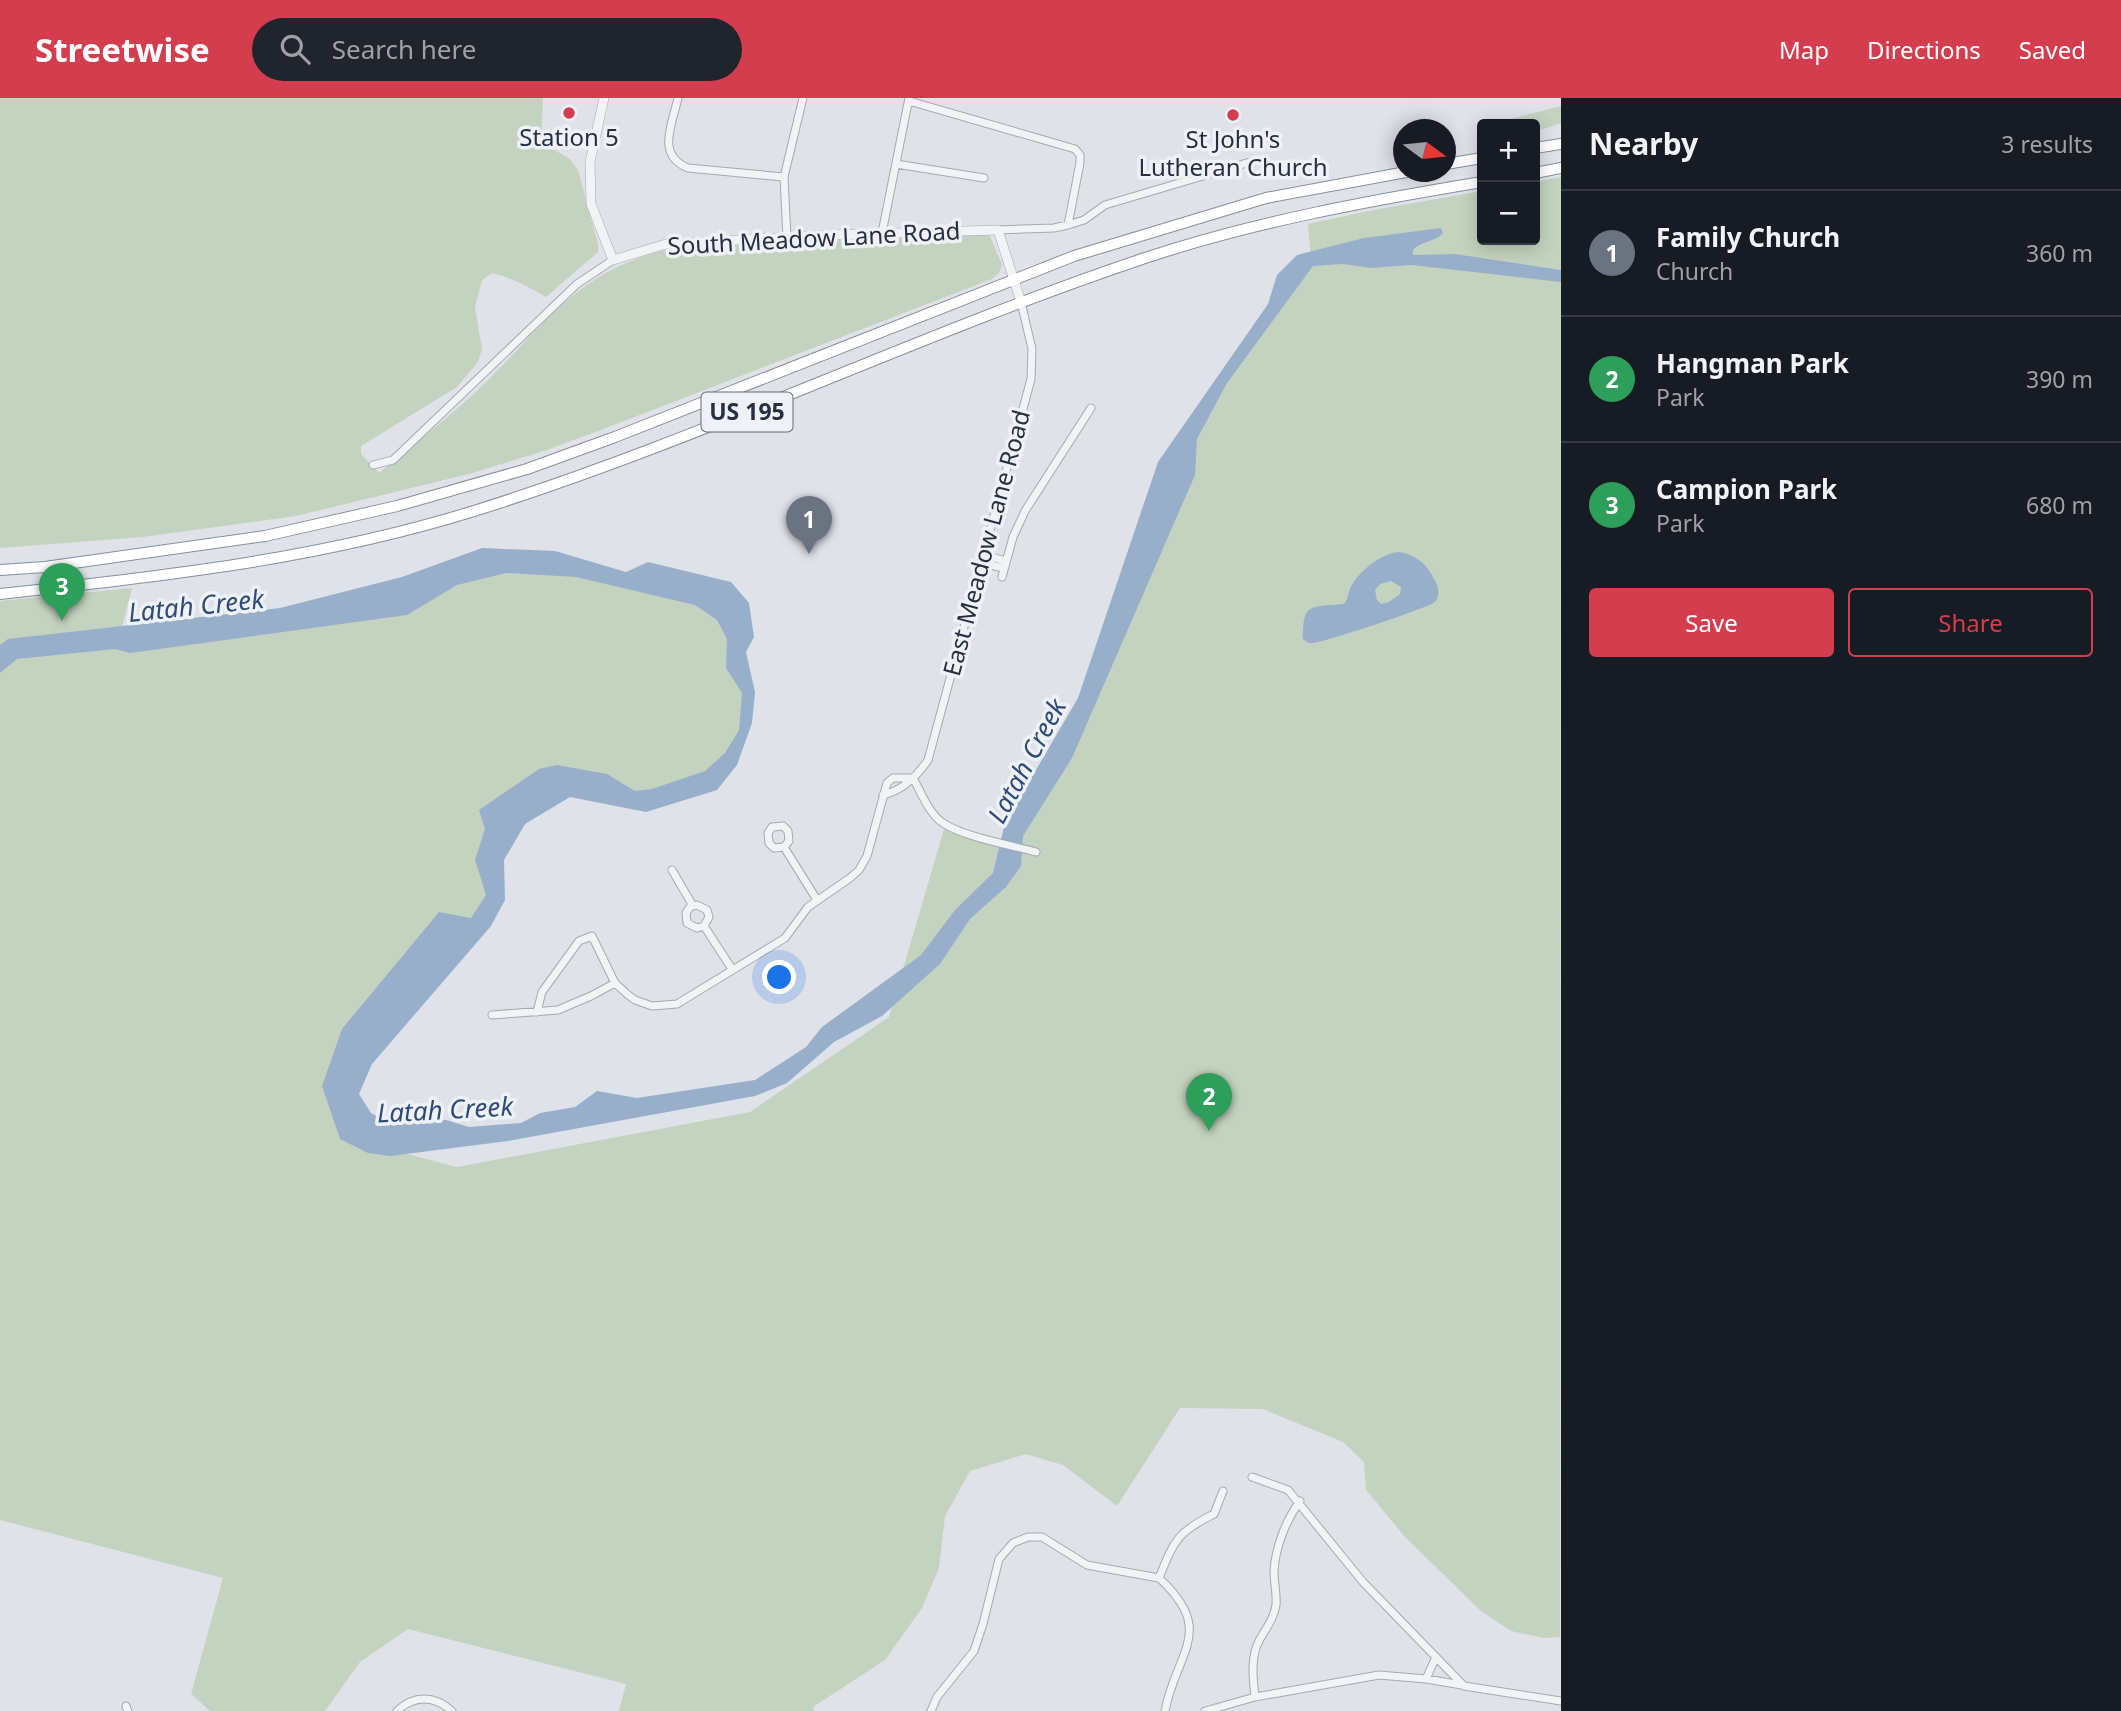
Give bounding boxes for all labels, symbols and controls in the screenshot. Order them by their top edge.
search box [252,18,742,81]
text: Streetwise [35,27,210,72]
icon: search [276,30,314,68]
text: Search here [332,31,476,67]
text: Map [1779,33,1829,66]
text: Directions [1867,33,1981,66]
text: Saved [2019,33,2086,66]
marker: Station 5 [561,105,577,121]
marker: St John's Lutheran Church [1225,107,1241,123]
north arrow [1393,119,1456,182]
map controls [1477,119,1540,245]
button: + [1477,119,1540,182]
place label: Station 5 [519,120,619,153]
place label: St John's Lutheran Church [1138,122,1328,183]
text: Nearby [1589,123,1698,164]
text: 3 results [2001,128,2093,160]
button: − [1477,182,1540,245]
street label: South Meadow Lane Road [667,213,961,262]
text: Family Church [1656,219,1840,255]
text: 1 [1605,237,1619,269]
text: 360 m [2026,237,2093,269]
text: Church [1656,255,1733,287]
text: Hangman Park [1656,345,1849,381]
text: 2 [1605,363,1619,395]
text: 390 m [2026,363,2093,395]
text: Park [1656,381,1705,413]
road number: US 195 [702,392,792,432]
street label: East Meadow Lane Road [934,406,1037,679]
text: Campion Park [1656,471,1837,507]
text: 3 [1605,489,1619,521]
text: 680 m [2026,489,2093,521]
pin: 1 [786,496,832,554]
text: Park [1656,507,1705,539]
pin: 3 [39,563,85,621]
water label: Latah Creek [126,580,267,630]
button: Save [1589,588,1834,657]
button: Share [1848,588,2093,657]
water label: Latah Creek [978,691,1075,829]
your location [762,960,796,994]
pin: 2 [1186,1073,1232,1131]
water label: Latah Creek [376,1087,515,1131]

